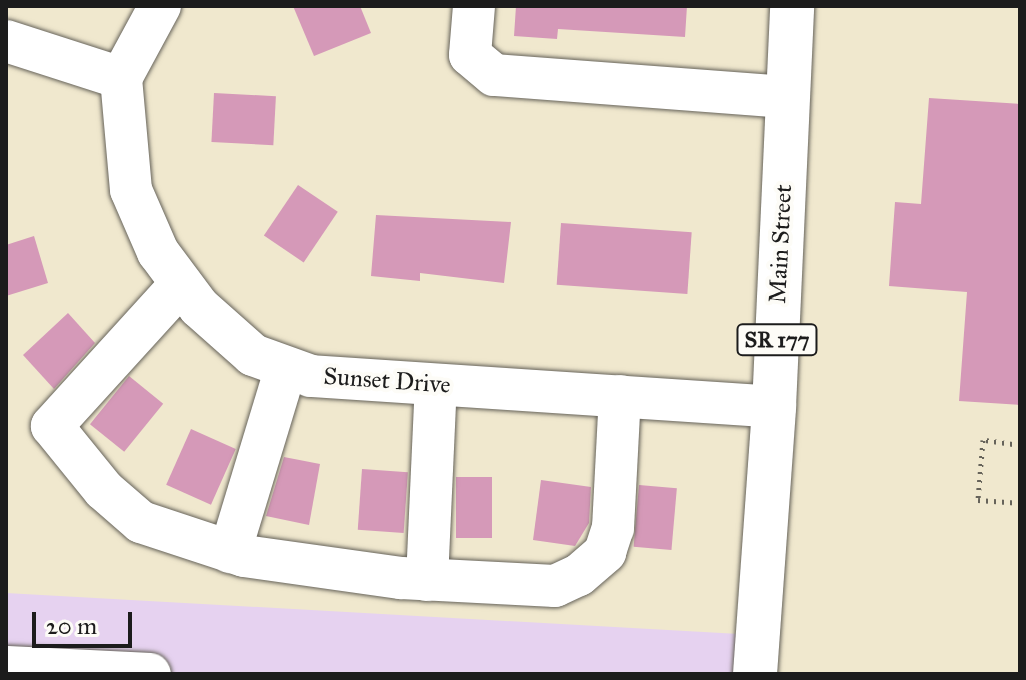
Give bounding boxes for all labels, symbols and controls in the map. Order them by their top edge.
street label: Main Street [763,184,799,304]
road number: SR 177 [735,322,819,358]
street label: Sunset Drive [322,362,452,400]
scale bar [36,596,136,646]
text: 20 m [46,611,97,641]

